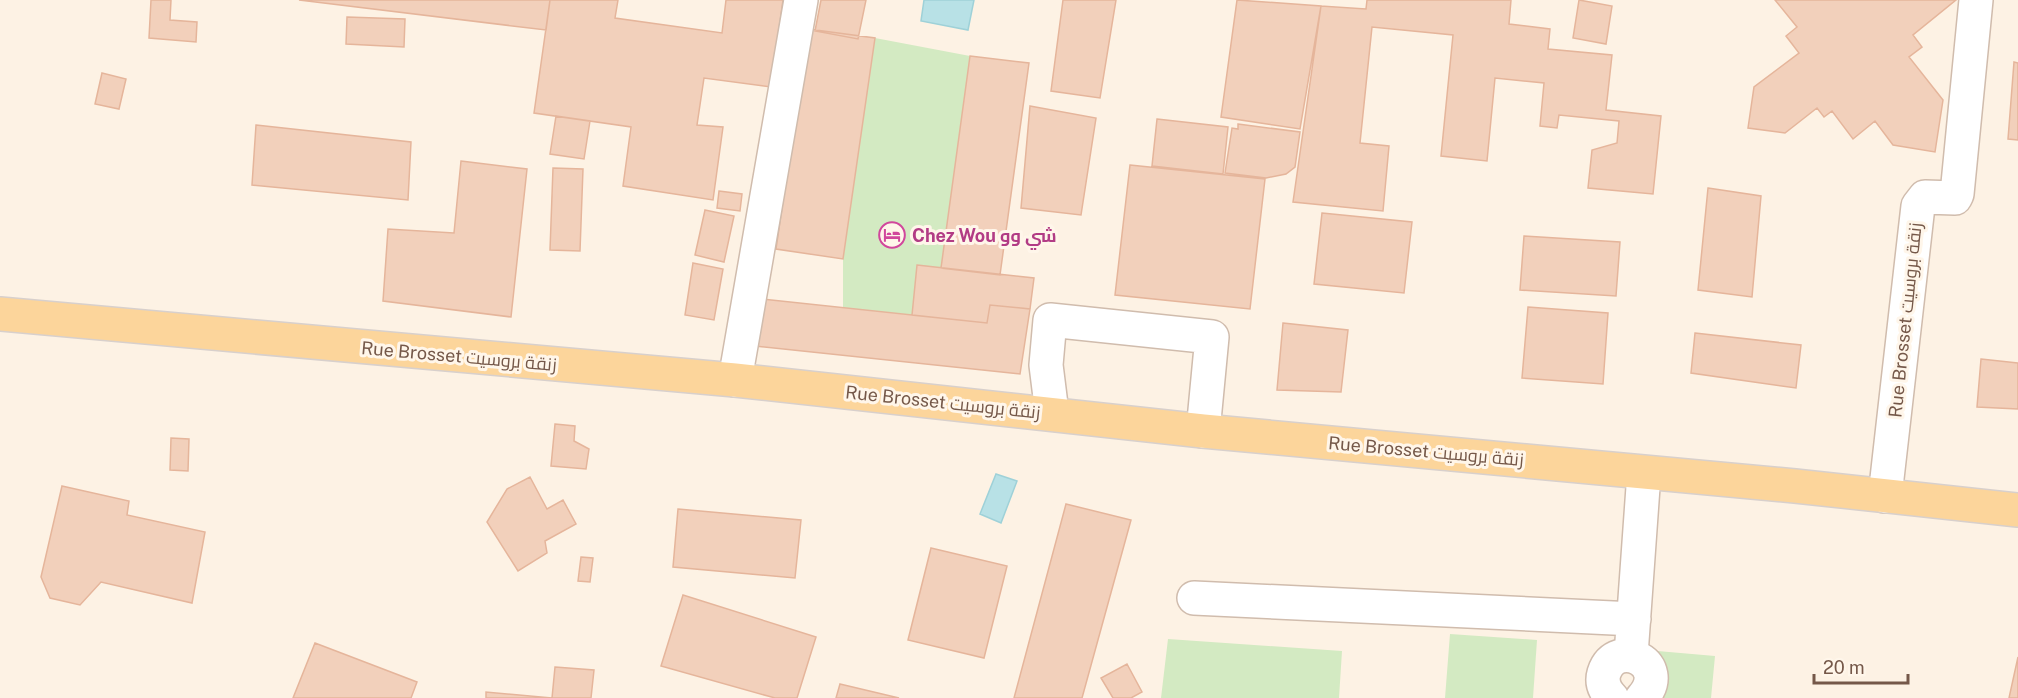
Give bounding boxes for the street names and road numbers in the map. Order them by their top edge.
street label: Rue Brosset زنقة بروسيت [1884,221,1927,419]
street label: Rue Brosset زنقة بروسيت [360,337,558,376]
street label: Rue Brosset زنقة بروسيت [844,381,1042,424]
street label: Rue Brosset زنقة بروسيت [1327,432,1525,471]

